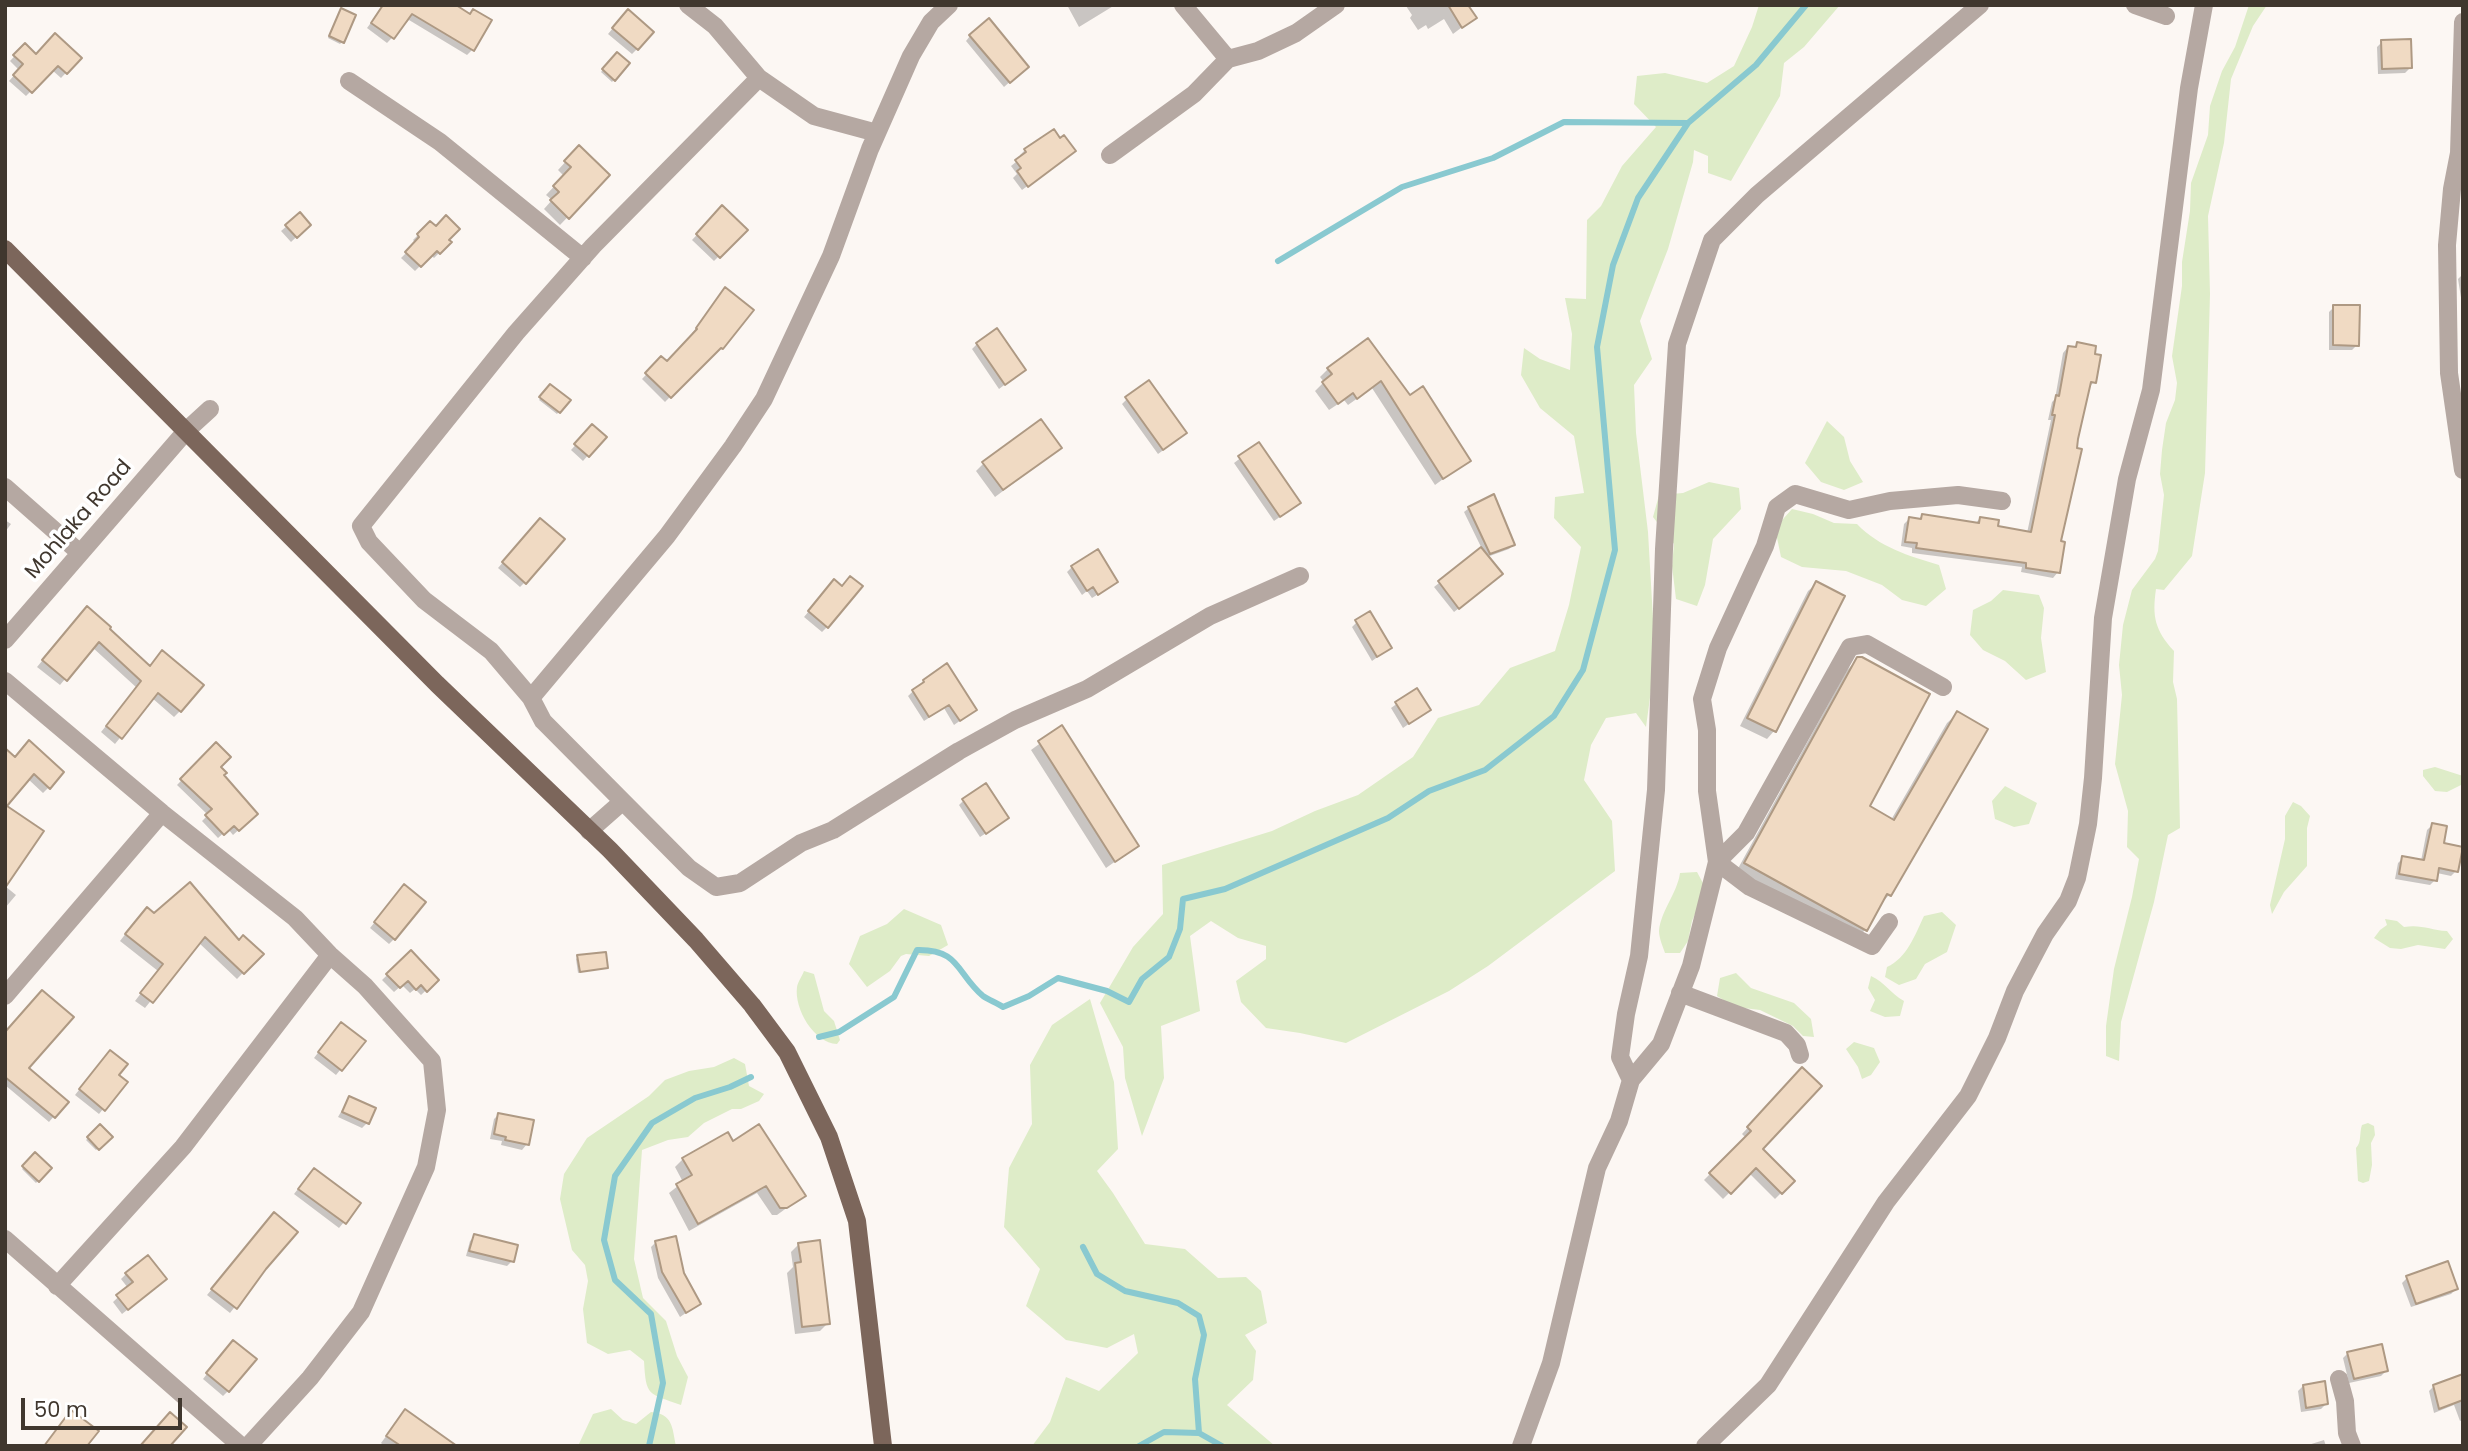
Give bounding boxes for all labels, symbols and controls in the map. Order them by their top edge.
street label: Mohlaka Road [20,455,138,585]
scale bar [24,1384,186,1428]
text: 50 m [34,1395,88,1424]

